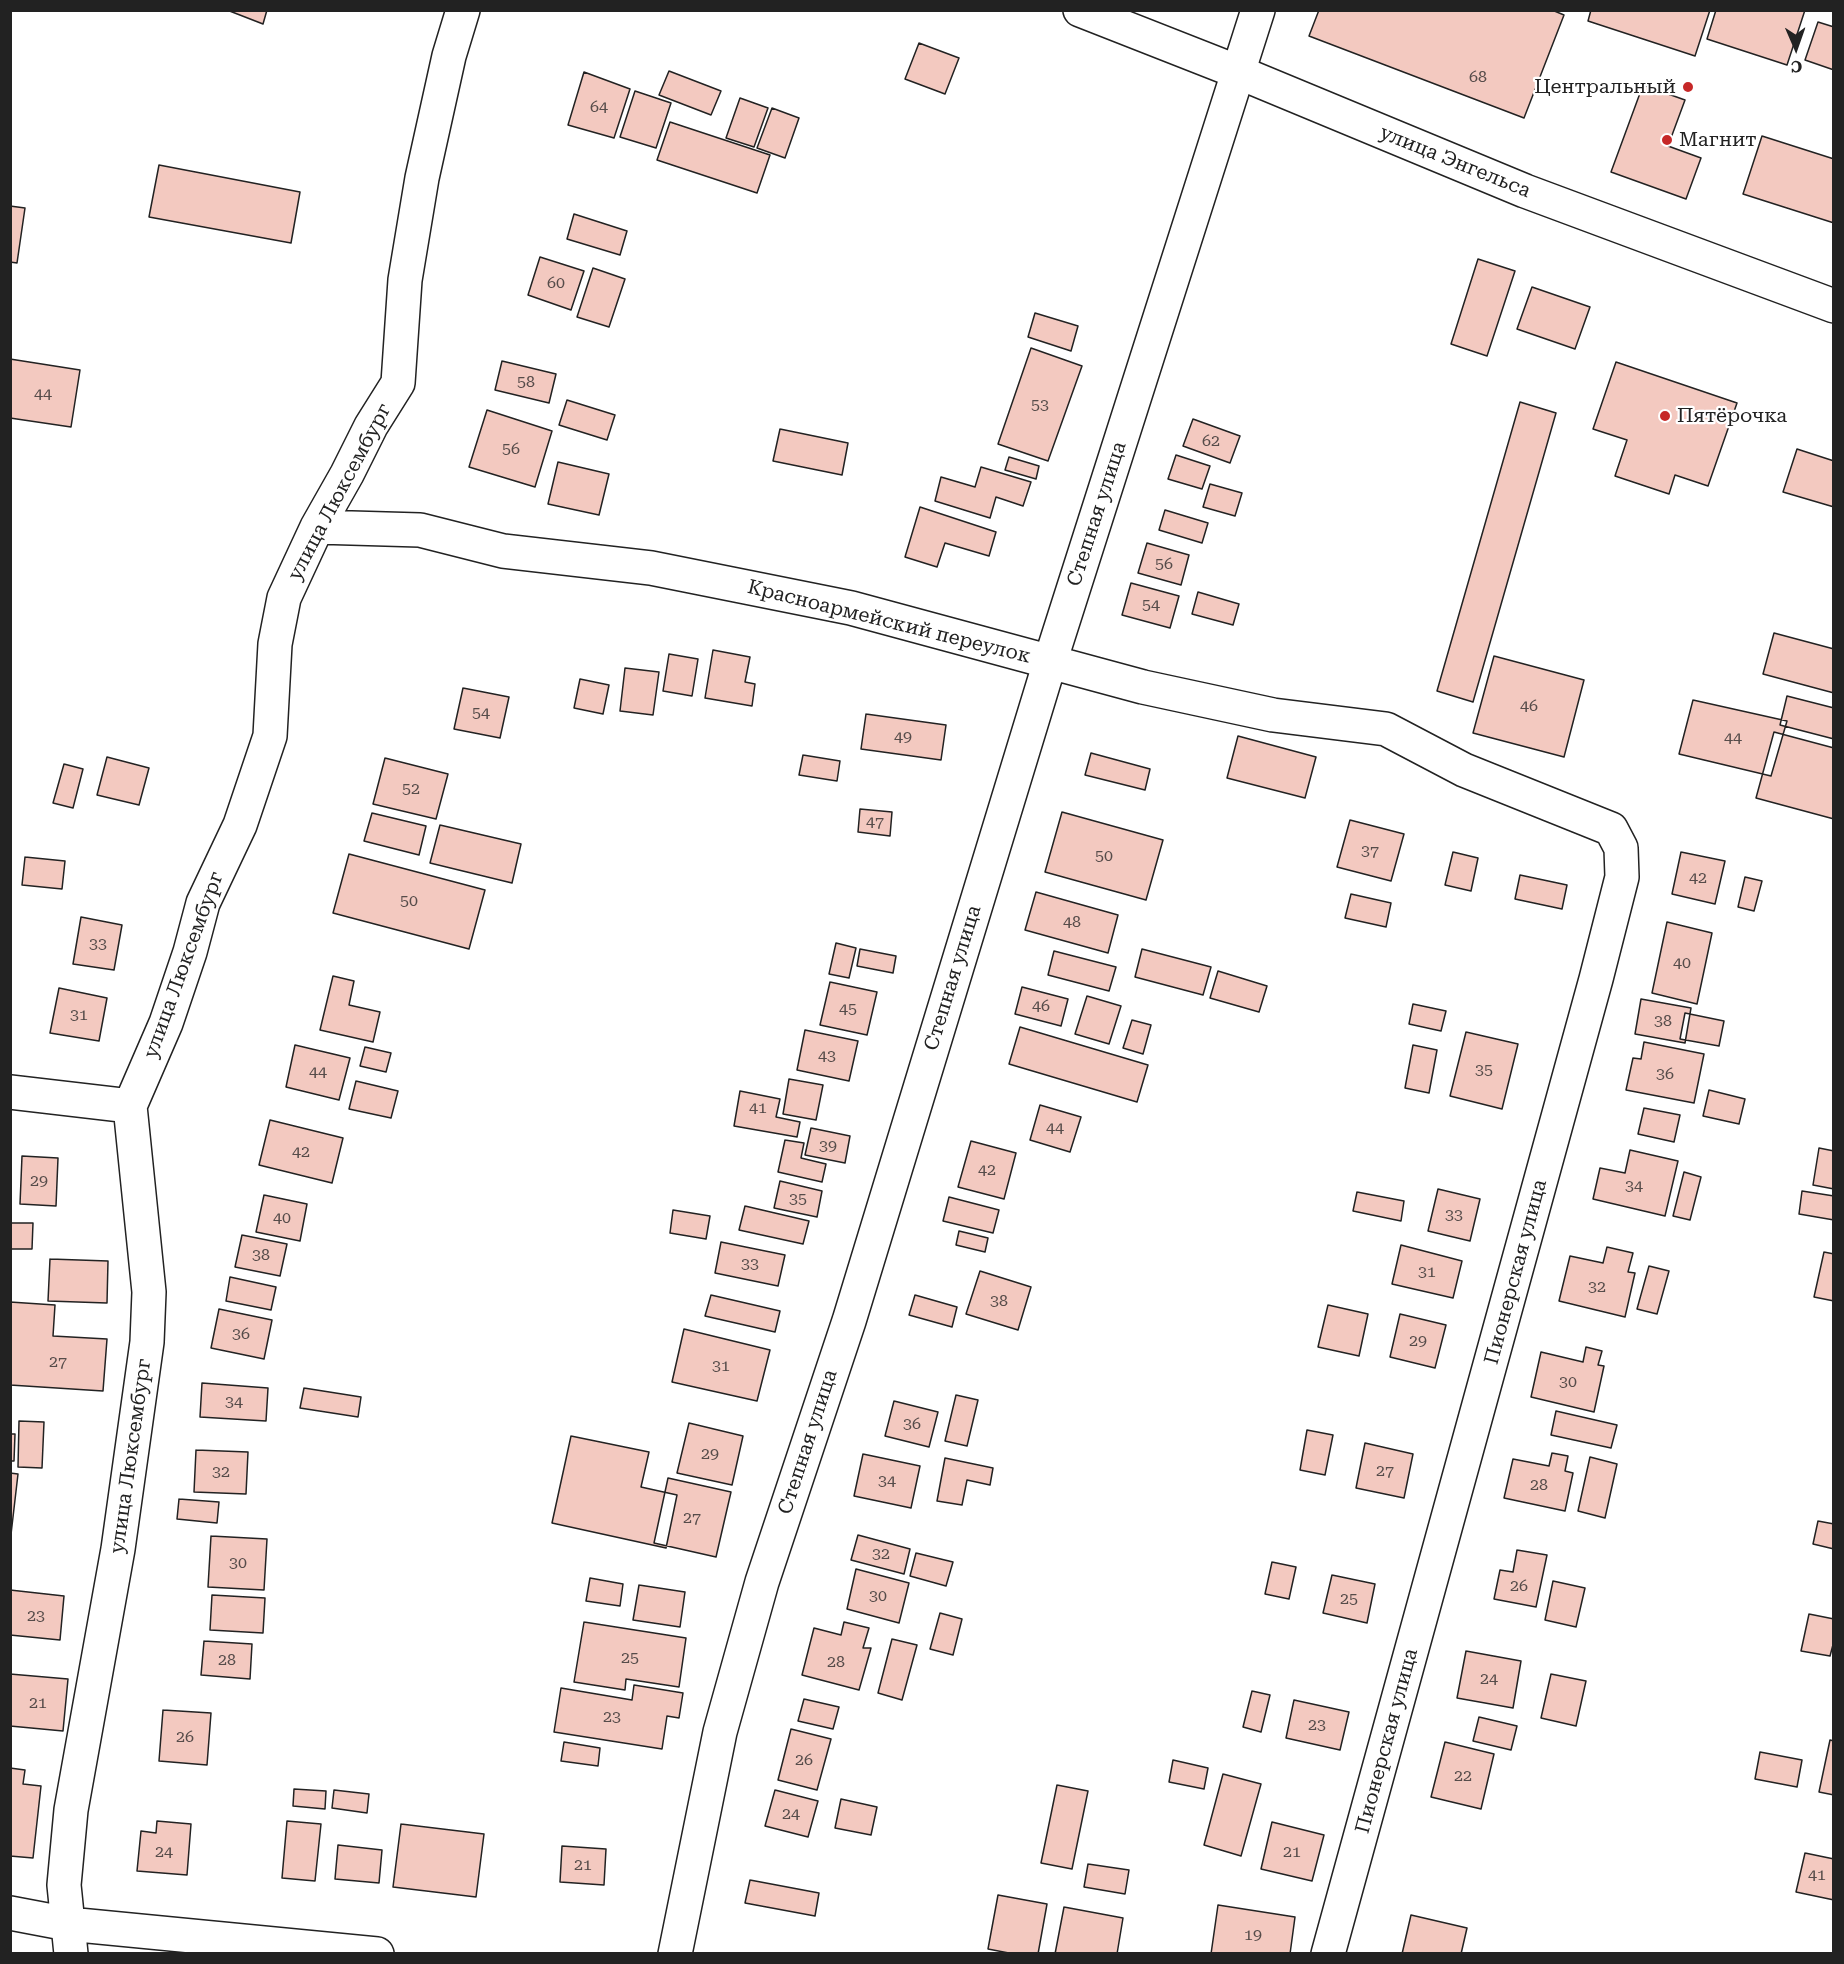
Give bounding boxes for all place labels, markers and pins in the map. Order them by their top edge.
place label: Центральный [1534,75,1676,99]
marker: Центральный [1681,80,1695,94]
place label: Магнит [1679,128,1757,152]
marker: Магнит [1660,133,1674,147]
place label: Пятёрочка [1677,404,1787,428]
marker: Пятёрочка [1658,409,1672,423]

